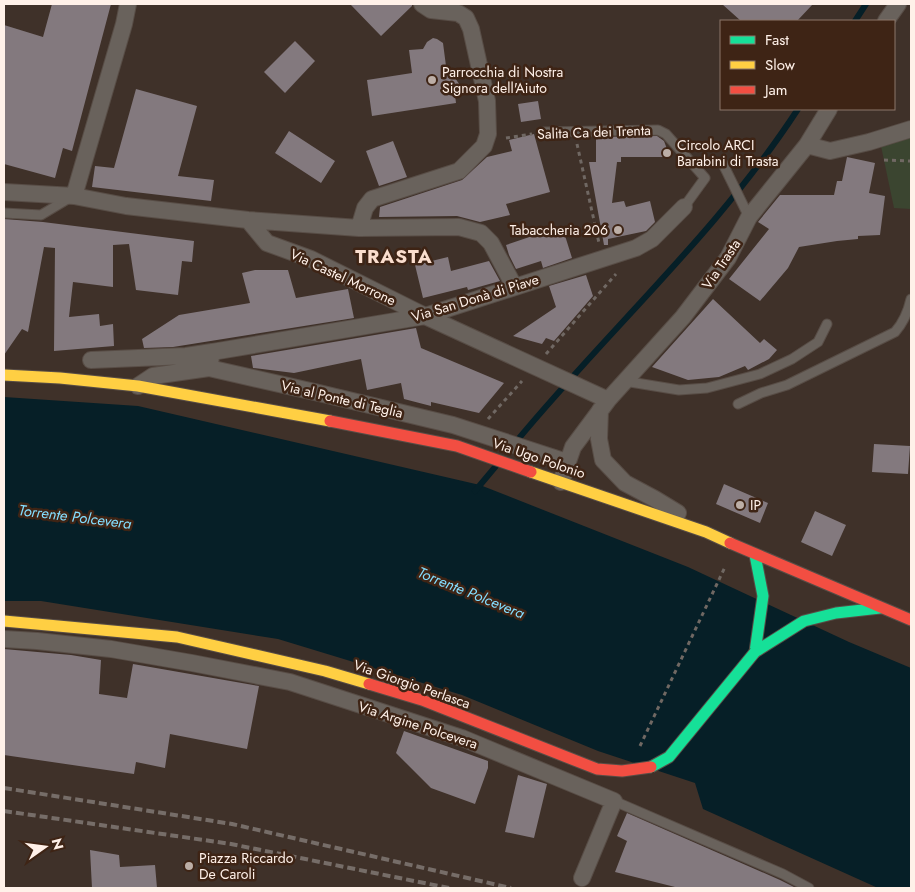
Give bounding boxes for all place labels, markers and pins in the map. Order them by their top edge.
place label: Parrocchia di Nostra Signora dell'Aiuto [442,62,563,98]
marker: Parrocchia di Nostra Signora dell'Aiuto [426,74,438,86]
place label: Circolo ARCI Barabini di Trasta [677,135,778,171]
marker: Circolo ARCI Barabini di Trasta [661,147,673,159]
place label: Tabaccheria 206 [510,220,608,240]
marker: Tabaccheria 206 [612,224,624,236]
place label: IP [750,495,761,515]
marker: IP [734,499,746,511]
place label: Piazza Riccardo De Caroli [199,848,294,884]
marker: Piazza Riccardo De Caroli [183,860,195,872]

